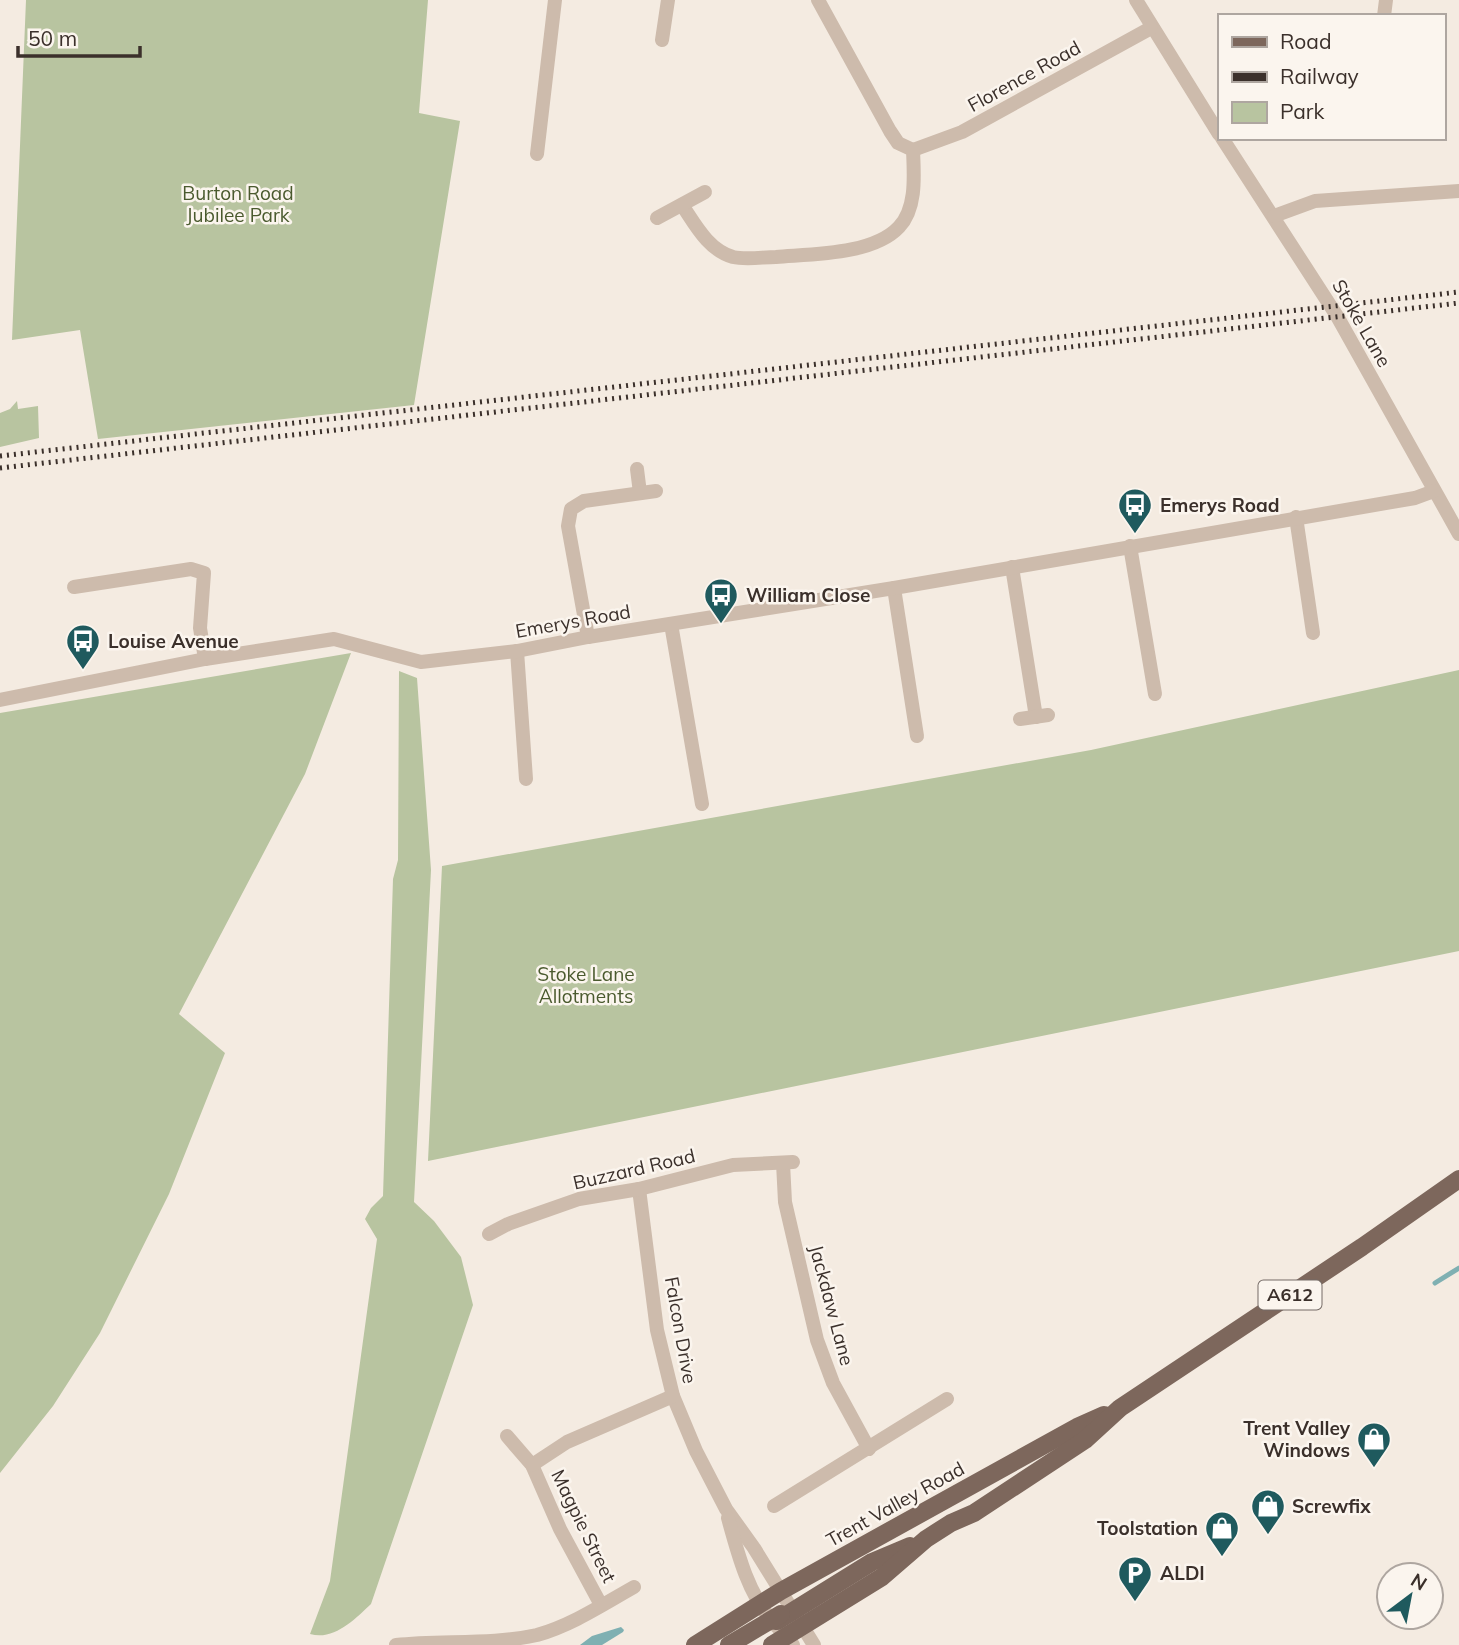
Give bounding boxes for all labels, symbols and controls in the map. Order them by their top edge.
scale bar [18,14,140,58]
legend [1218,14,1445,140]
text: 50 m [28,25,77,51]
text: Road [1280,28,1331,54]
street label: Florence Road [963,35,1085,117]
text: Railway [1280,63,1359,89]
text: Park [1280,98,1324,124]
park label: Burton Road Jubilee Park [182,181,294,227]
street label: Stoke Lane [1327,275,1397,371]
bus stop icon: Emerys Road [1116,486,1154,535]
place label: Emerys Road [1160,493,1280,517]
bus stop icon: William Close [702,576,740,625]
place label: William Close [746,583,870,607]
street label: Emerys Road [514,599,632,643]
bus stop icon: Louise Avenue [64,622,102,671]
place label: Louise Avenue [108,629,239,653]
park label: Stoke Lane Allotments [537,962,635,1008]
street label: Buzzard Road [571,1143,697,1195]
street label: Jackdaw Lane [804,1242,860,1368]
street label: Falcon Drive [660,1275,702,1385]
road number: A612 [1258,1280,1322,1310]
place label: Trent Valley Windows [1243,1416,1351,1462]
shop icon: Trent Valley Windows [1355,1420,1393,1469]
street label: Trent Valley Road [822,1456,968,1552]
street label: Magpie Street [546,1465,622,1587]
shop icon: Screwfix [1249,1487,1287,1536]
place label: Screwfix [1292,1494,1371,1518]
shop icon: Toolstation [1203,1509,1241,1558]
place label: Toolstation [1097,1516,1198,1540]
parking icon: ALDI [1116,1554,1154,1603]
place label: ALDI [1160,1561,1205,1585]
north arrow [1375,1561,1445,1631]
text: N [1407,1568,1431,1596]

